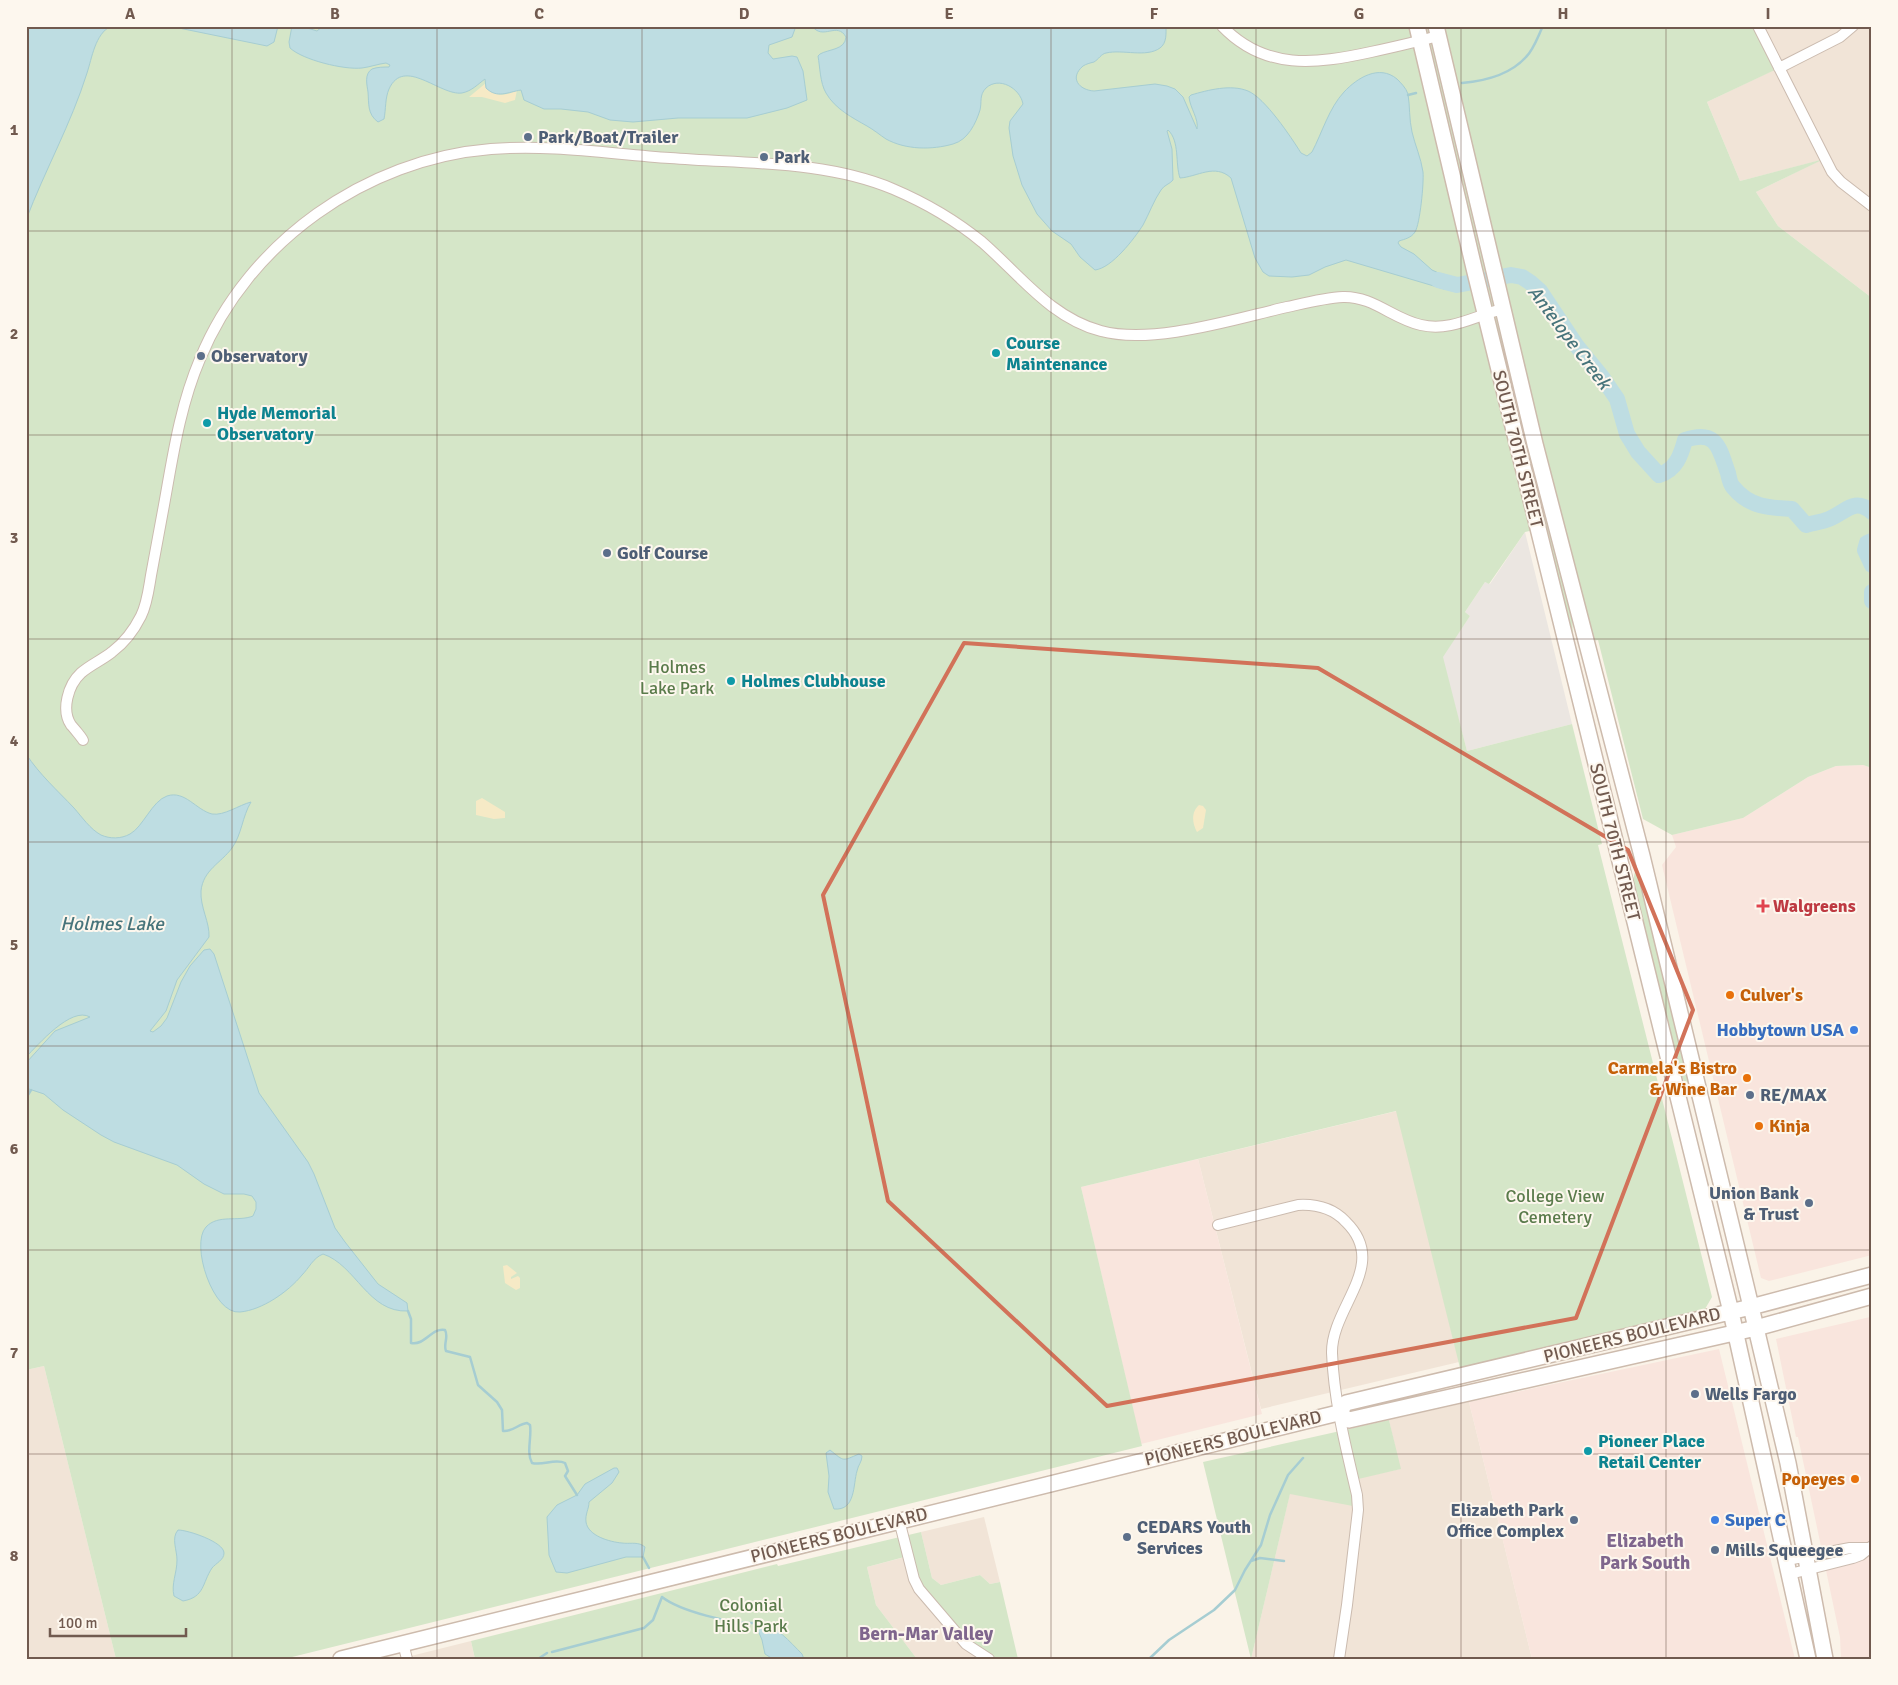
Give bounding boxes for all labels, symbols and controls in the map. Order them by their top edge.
text: A [125,4,136,24]
text: B [330,4,340,24]
text: C [534,4,544,24]
text: D [739,4,750,24]
text: E [944,4,954,24]
text: F [1150,4,1159,24]
text: G [1354,4,1364,24]
text: H [1558,4,1568,24]
text: I [1765,4,1771,24]
text: 1 [10,120,19,140]
place label: Park/Boat/Trailer [538,126,679,148]
marker: Park/Boat/Trailer [522,131,534,143]
place label: Park [774,146,811,168]
marker: Park [758,151,770,163]
water label: Antelope Creek [1522,281,1617,395]
text: 2 [10,324,18,344]
place label: Course Maintenance [1006,332,1107,375]
place label: Observatory [211,345,308,367]
marker: Course Maintenance [990,347,1002,359]
marker: Observatory [195,350,207,362]
street label: SOUTH 70TH STREET [1488,368,1548,530]
place label: Hyde Memorial Observatory [217,402,337,445]
marker: Hyde Memorial Observatory [201,417,213,429]
text: 3 [10,528,18,548]
place label: Golf Course [617,542,708,564]
marker: Golf Course [601,547,613,559]
park label: Holmes Lake Park [640,656,714,699]
place label: Holmes Clubhouse [741,670,886,692]
marker: Holmes Clubhouse [725,675,737,687]
text: 4 [10,731,19,751]
street label: SOUTH 70TH STREET [1585,761,1645,923]
place label: Walgreens [1773,895,1856,917]
marker: Walgreens [1757,900,1769,912]
water label: Holmes Lake [60,912,165,936]
text: 5 [10,935,18,955]
place label: Culver's [1740,984,1803,1006]
marker: Culver's [1724,989,1736,1001]
place label: Hobbytown USA [1716,1019,1845,1041]
marker: Hobbytown USA [1848,1024,1860,1036]
place label: Carmela's Bistro & Wine Bar [1608,1057,1738,1100]
marker: Carmela's Bistro & Wine Bar [1741,1072,1753,1084]
place label: RE/MAX [1760,1084,1827,1106]
marker: RE/MAX [1744,1089,1756,1101]
place label: Kinja [1769,1115,1810,1137]
marker: Kinja [1753,1120,1765,1132]
text: 6 [10,1139,19,1159]
place label: Union Bank & Trust [1709,1182,1800,1225]
park label: College View Cemetery [1506,1185,1604,1228]
marker: Union Bank & Trust [1803,1197,1815,1209]
street label: PIONEERS BOULEVARD [1541,1302,1723,1368]
text: 7 [10,1343,19,1363]
place label: Wells Fargo [1705,1383,1797,1405]
marker: Wells Fargo [1689,1388,1701,1400]
street label: PIONEERS BOULEVARD [1142,1405,1324,1471]
place label: Pioneer Place Retail Center [1598,1430,1705,1473]
marker: Pioneer Place Retail Center [1582,1445,1594,1457]
place label: Popeyes [1781,1468,1845,1490]
marker: Popeyes [1849,1473,1861,1485]
place label: Elizabeth Park Office Complex [1447,1499,1565,1542]
street label: PIONEERS BOULEVARD [748,1502,930,1568]
place label: Super C [1725,1509,1786,1531]
marker: Elizabeth Park Office Complex [1568,1514,1580,1526]
marker: Super C [1709,1514,1721,1526]
place label: CEDARS Youth Services [1137,1516,1251,1559]
district label: Elizabeth Park South [1600,1529,1690,1575]
marker: CEDARS Youth Services [1121,1531,1133,1543]
place label: Mills Squeegee [1725,1539,1843,1561]
marker: Mills Squeegee [1709,1544,1721,1556]
text: 8 [10,1546,19,1566]
park label: Colonial Hills Park [714,1594,788,1637]
scale bar [50,1605,186,1637]
text: 100 m [58,1614,98,1632]
district label: Bern-Mar Valley [859,1622,994,1646]

